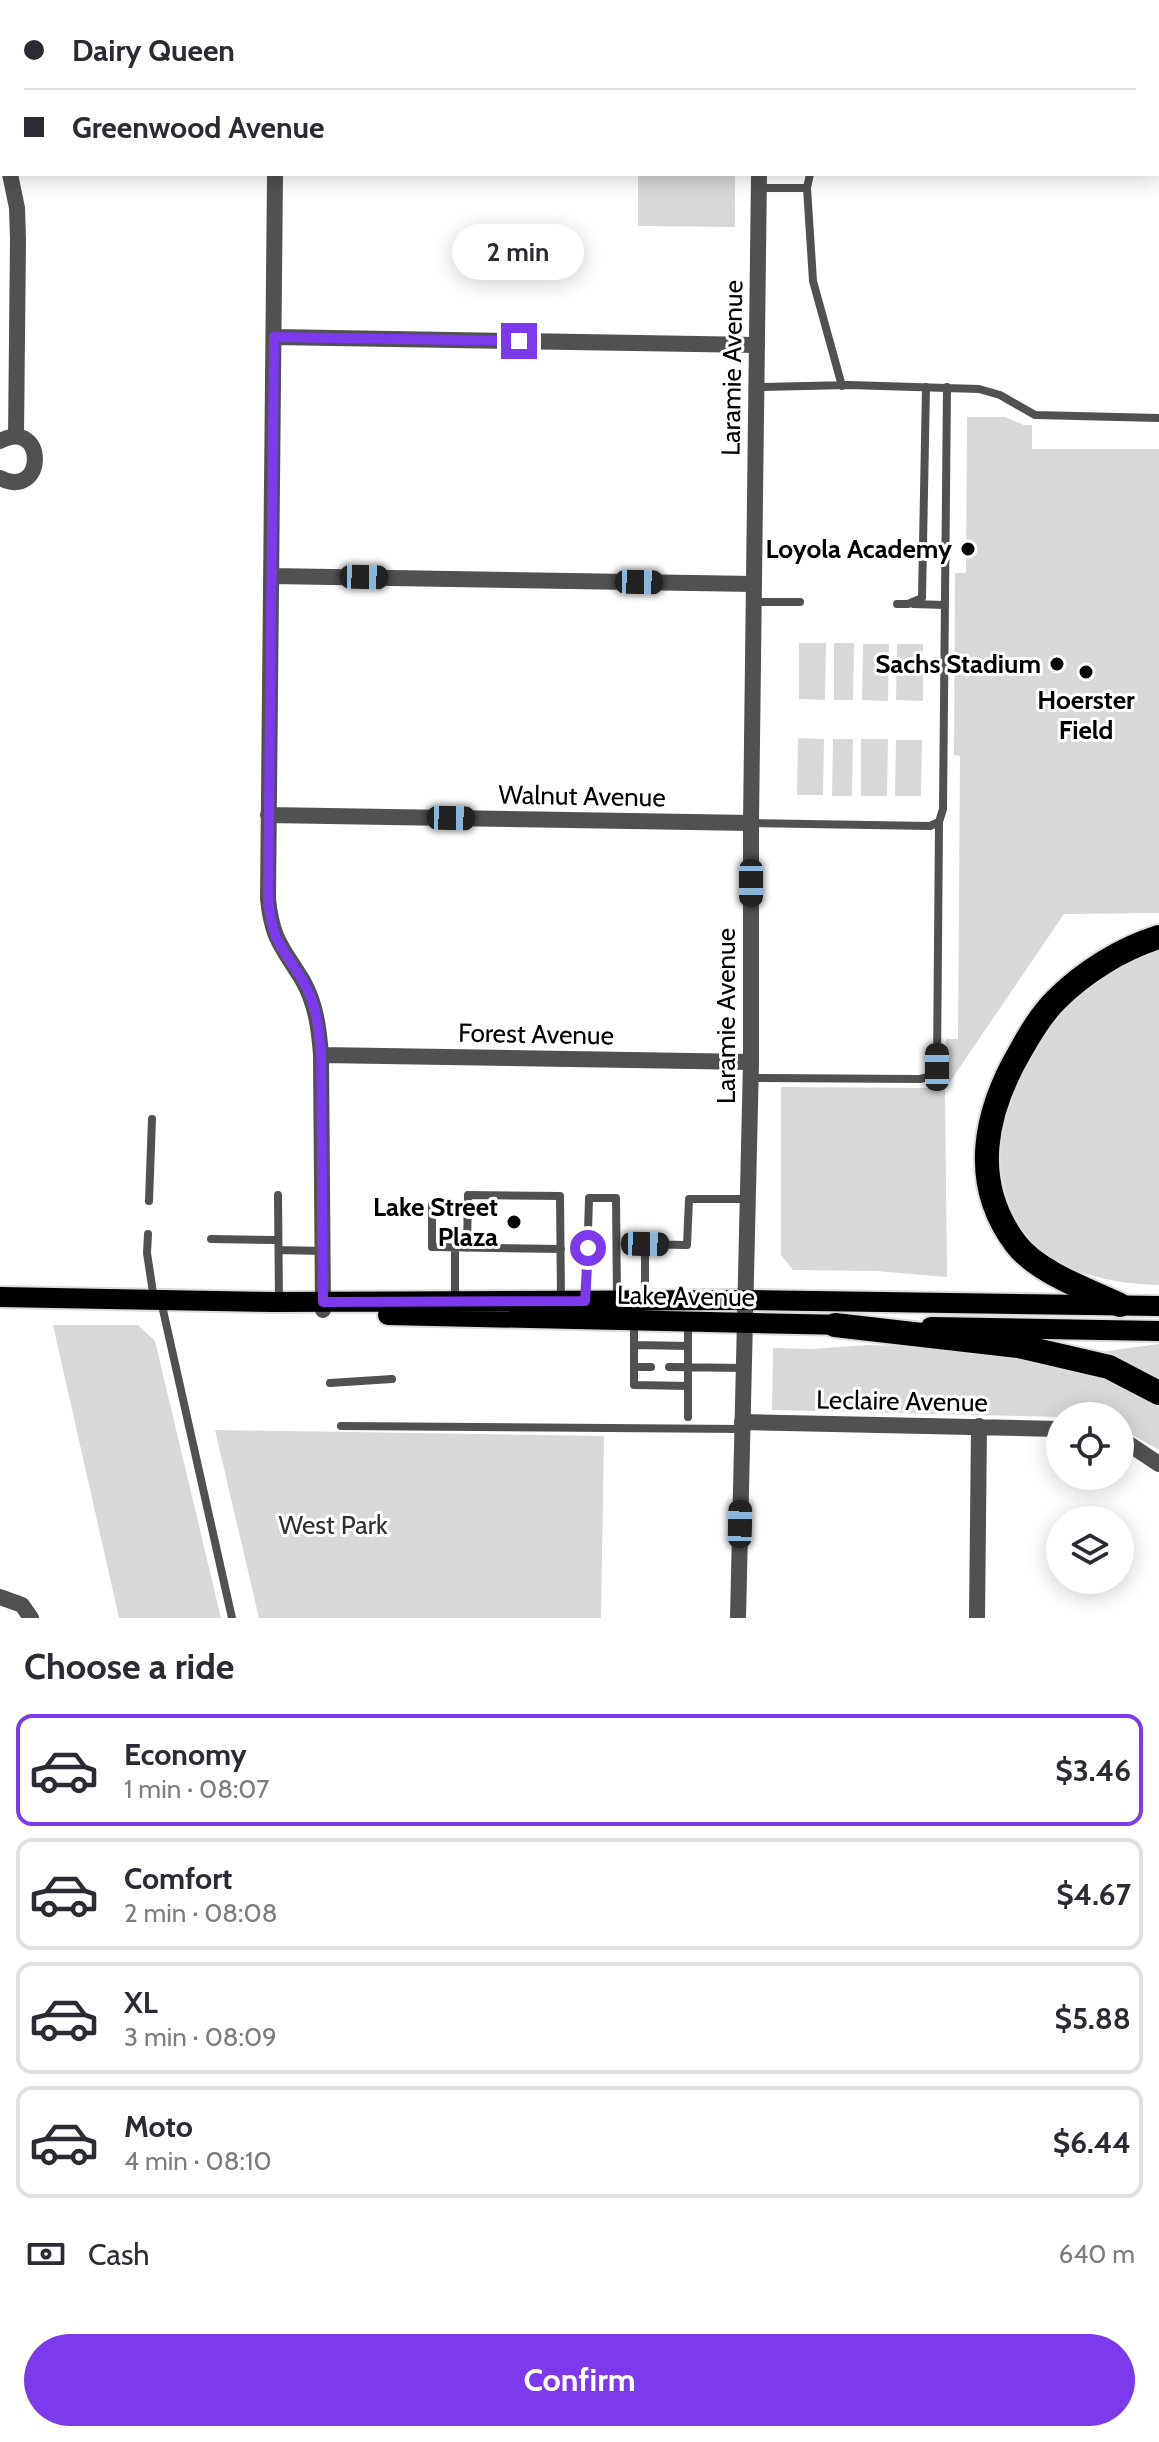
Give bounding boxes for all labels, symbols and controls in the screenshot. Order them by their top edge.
text: Dairy Queen [72,32,235,69]
text: Greenwood Avenue [72,109,324,146]
callout: 2 min [453,225,585,281]
text: 2 min [487,236,549,268]
street label: Laramie Avenue [714,280,750,456]
route end [501,323,537,359]
place label: Loyola Academy [765,533,952,565]
marker: Loyola Academy [959,540,977,558]
car [340,565,388,589]
car [615,570,663,594]
place label: Sachs Stadium [875,648,1041,680]
marker: Sachs Stadium [1048,655,1066,673]
marker: Hoerster Field [1077,663,1095,681]
place label: Hoerster Field [1037,684,1135,746]
street label: Walnut Avenue [498,779,666,813]
car [427,806,475,830]
car [739,859,763,907]
street label: Laramie Avenue [710,928,742,1104]
street label: Forest Avenue [458,1017,614,1051]
car [925,1043,949,1091]
place label: Lake Street Plaza [373,1191,498,1253]
marker: Lake Street Plaza [505,1213,523,1231]
route start [570,1230,606,1266]
car [621,1232,669,1256]
street label: Lake Avenue [617,1279,755,1313]
street label: Leclaire Avenue [816,1384,988,1418]
map controls [1046,1402,1134,1594]
button: locate [1046,1402,1134,1490]
car [728,1500,752,1548]
button: layers [1046,1506,1134,1594]
park label: West Park [278,1509,388,1541]
text: Choose a ride [24,1644,234,1688]
icon: car [28,1734,100,1806]
text: Economy [124,1736,247,1773]
text: $3.46 [1055,1752,1131,1789]
text: 1 min · 08:07 [124,1773,269,1805]
icon: car [28,1858,100,1930]
text: Comfort [124,1860,232,1897]
text: $4.67 [1056,1876,1131,1913]
text: 2 min · 08:08 [124,1897,277,1929]
icon: car [28,1982,100,2054]
text: XL [124,1984,158,2021]
text: $5.88 [1055,2000,1131,2037]
text: 3 min · 08:09 [124,2021,277,2053]
icon: car [28,2106,100,2178]
text: Moto [124,2108,193,2145]
text: $6.44 [1053,2124,1131,2161]
text: 4 min · 08:10 [124,2145,272,2177]
icon: cash [24,2232,68,2276]
text: Cash [88,2236,150,2273]
text: 640 m [1058,2238,1135,2270]
button: Confirm [24,2334,1135,2426]

